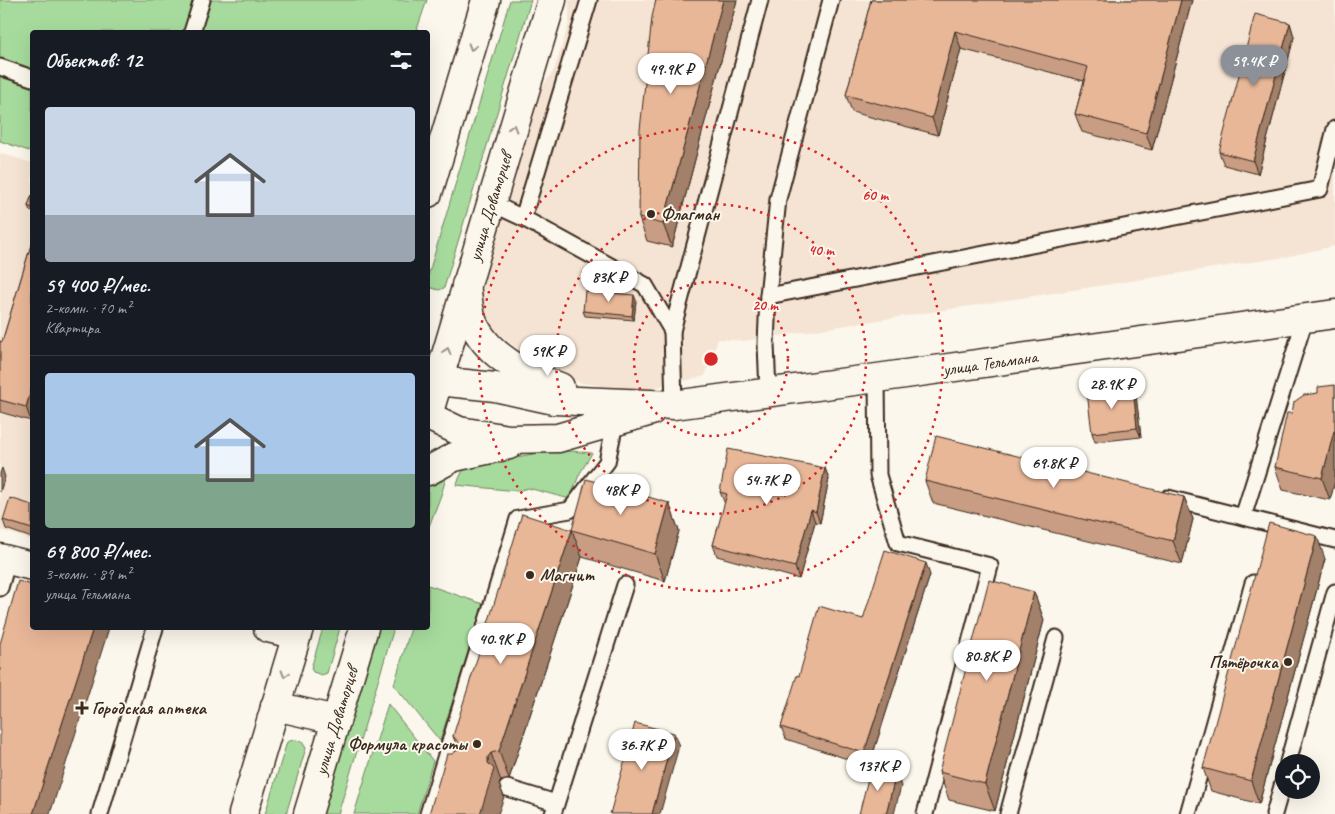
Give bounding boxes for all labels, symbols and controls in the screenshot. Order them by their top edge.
one-way arrow [467,42,477,50]
pin: 59.4K ₽ [1208,44,1300,87]
icon: filters [387,46,415,74]
text: Объектов: 12 [45,47,142,73]
text: 59.4K ₽ [1232,51,1276,71]
pin: 49.9K ₽ [625,52,717,95]
text: 49.9K ₽ [649,59,693,79]
one-way arrow [508,125,518,133]
icon: home [185,140,275,230]
street label: улица Доваторцев [463,146,518,265]
text: 60 m [862,186,889,205]
place label: Флагман [661,203,720,225]
marker: Флагман [645,208,657,220]
text: 40 m [808,241,835,260]
pin: 83K ₽ [574,260,644,303]
text: 83K ₽ [592,267,626,287]
text: 59 400 ₽/мес. [45,272,150,298]
text: 20 m [752,296,779,315]
text: 2-комн. · 70 m² [45,298,131,318]
text: Квартира [45,318,100,338]
pin: 59K ₽ [513,334,583,377]
text: 59K ₽ [531,341,565,361]
street label: улица Тельмана [940,345,1040,381]
one-way arrow [441,347,451,356]
centre of rings [702,350,720,368]
pin: 28.9K ₽ [1066,368,1158,410]
text: 28.9K ₽ [1090,374,1134,394]
icon: home [185,405,275,495]
pin: 69.8K ₽ [1008,446,1100,489]
text: 69.8K ₽ [1031,453,1077,473]
pin: 54.7K ₽ [721,464,813,506]
text: 54.7K ₽ [745,470,789,490]
pin: 48K ₽ [586,474,656,516]
text: 48K ₽ [604,480,638,500]
text: 69 800 ₽/мес. [45,538,151,564]
text: 3-комн. · 89 m² [45,564,131,584]
place label: Магнит [540,564,595,586]
marker: Магнит [524,569,536,581]
text: улица Тельмана [45,584,130,604]
pin: 40.9K ₽ [455,622,547,665]
text: 40.9K ₽ [479,629,523,649]
pin: 80.8K ₽ [941,640,1033,682]
text: 80.8K ₽ [964,646,1010,666]
place label: Пятёрочка [1209,651,1279,673]
marker: Пятёрочка [1282,656,1294,668]
street label: улица Доваторцев [309,660,364,779]
one-way arrow [280,670,290,678]
place label: Городская аптека [92,697,208,719]
marker: Городская аптека [76,702,88,714]
pin: 36.7K ₽ [596,728,688,771]
place label: Формула красоты [348,733,469,755]
text: 36.7K ₽ [619,735,665,755]
marker: Формула красоты [471,738,483,750]
pin: 137K ₽ [837,750,919,792]
map controls [1275,754,1320,799]
button: locate [1275,754,1320,799]
text: 137K ₽ [857,756,899,776]

